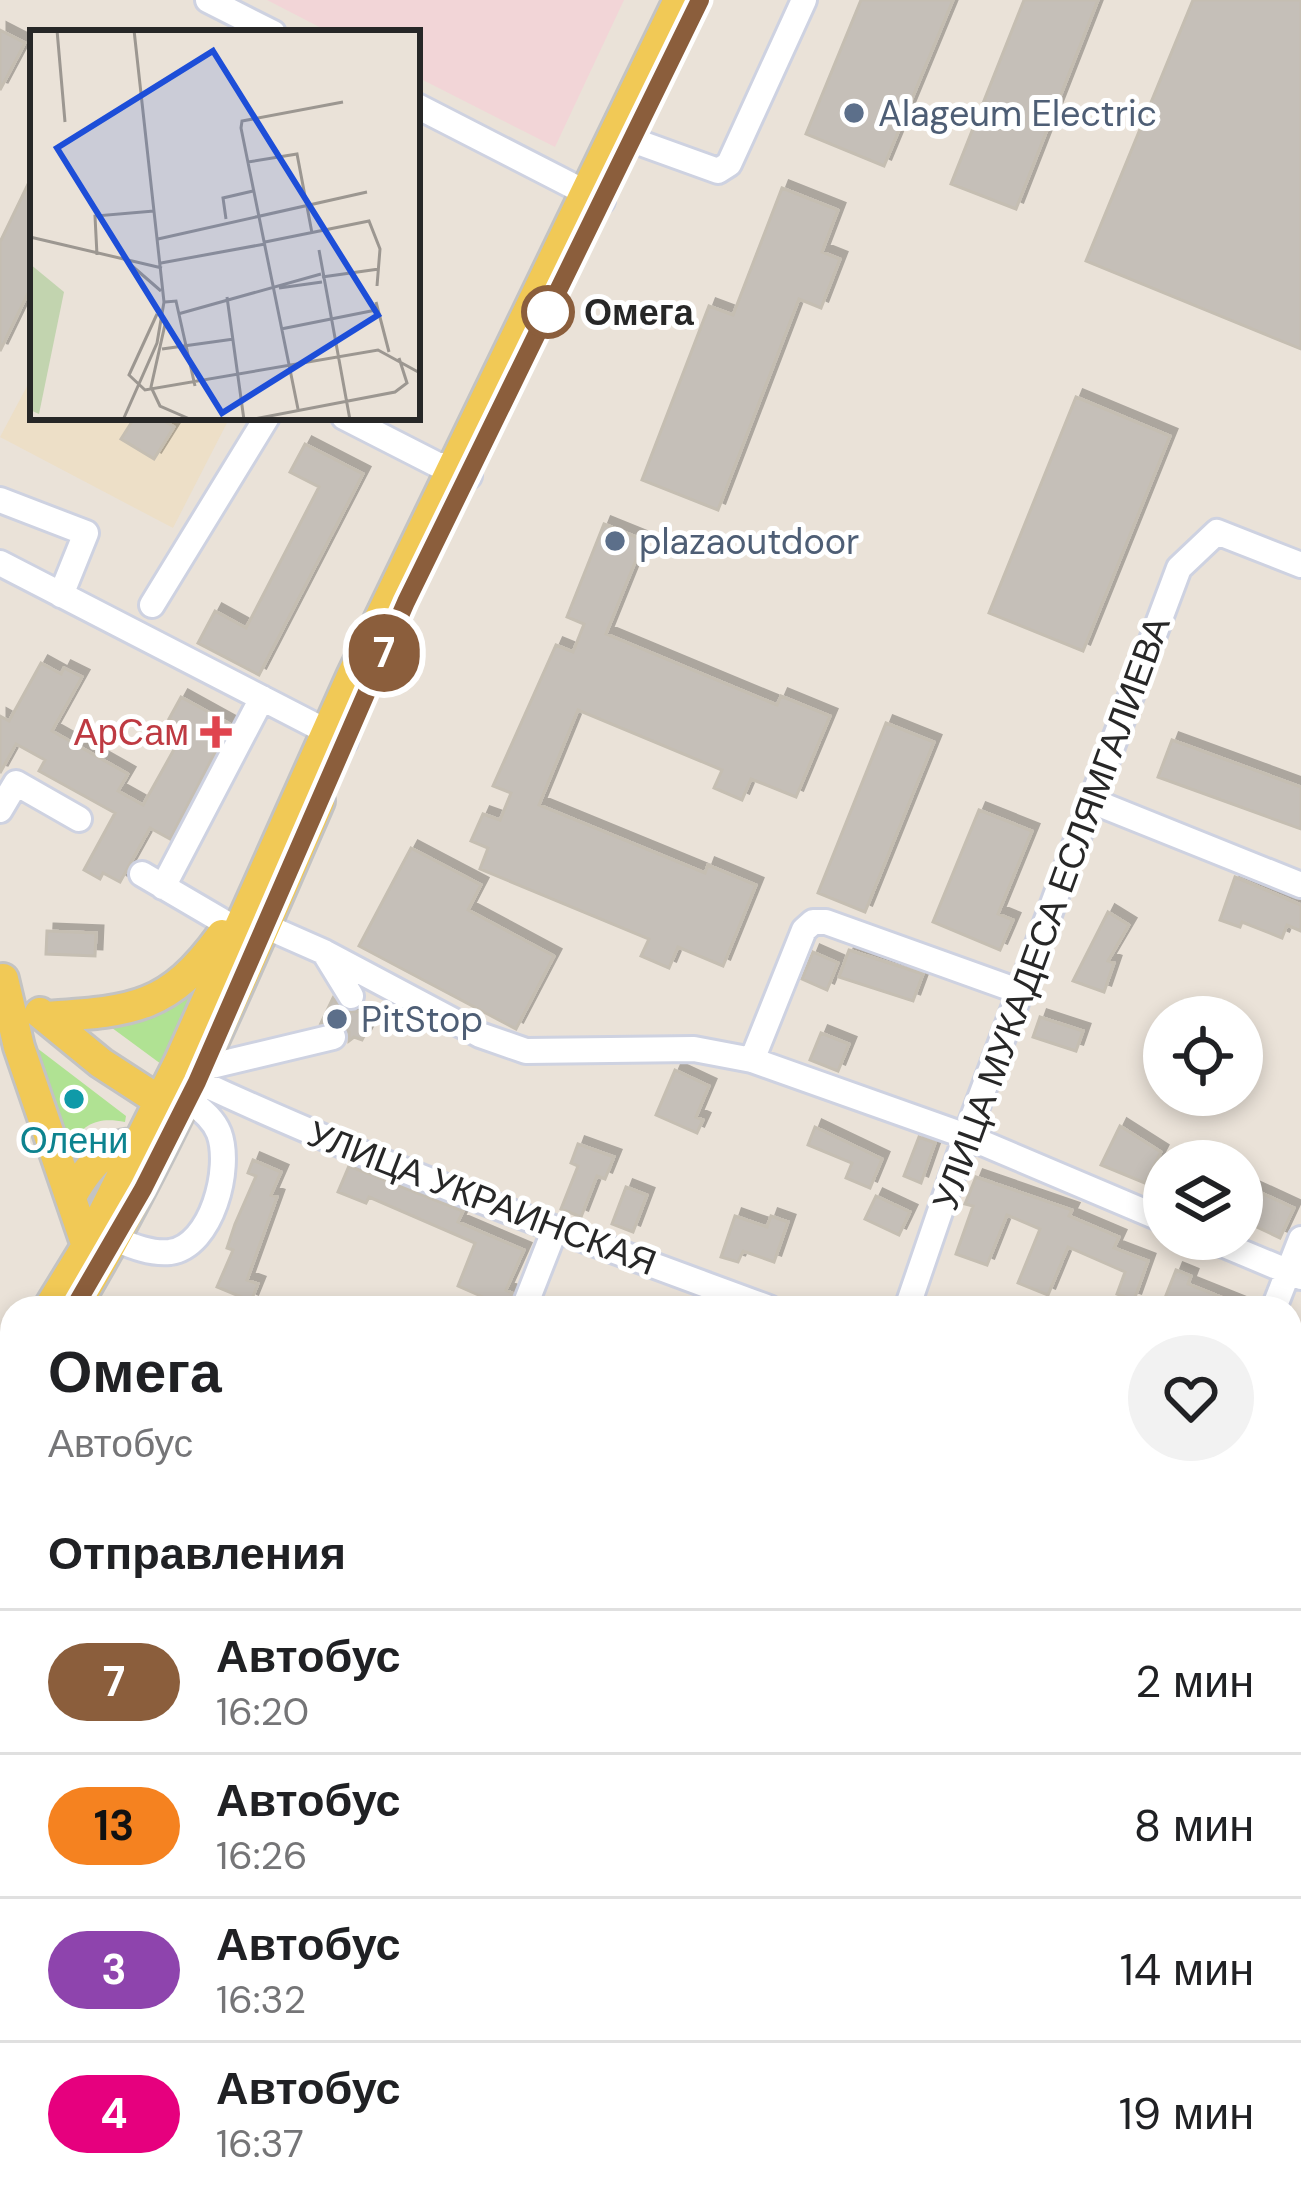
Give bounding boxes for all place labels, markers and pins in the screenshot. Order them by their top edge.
place label: Alageum Electric [878,90,1157,137]
marker: Alageum Electric [841,100,867,126]
marker: Омега [523,287,573,337]
place label: Омега [584,289,695,336]
place label: plazaoutdoor [639,518,859,565]
marker: plazaoutdoor [602,528,628,554]
place label: АрСам [74,709,189,756]
marker: АрСам [200,716,232,748]
place label: PitStop [361,996,483,1043]
marker: PitStop [324,1006,350,1032]
marker: Олени [61,1086,87,1112]
place label: Олени [20,1117,128,1164]

